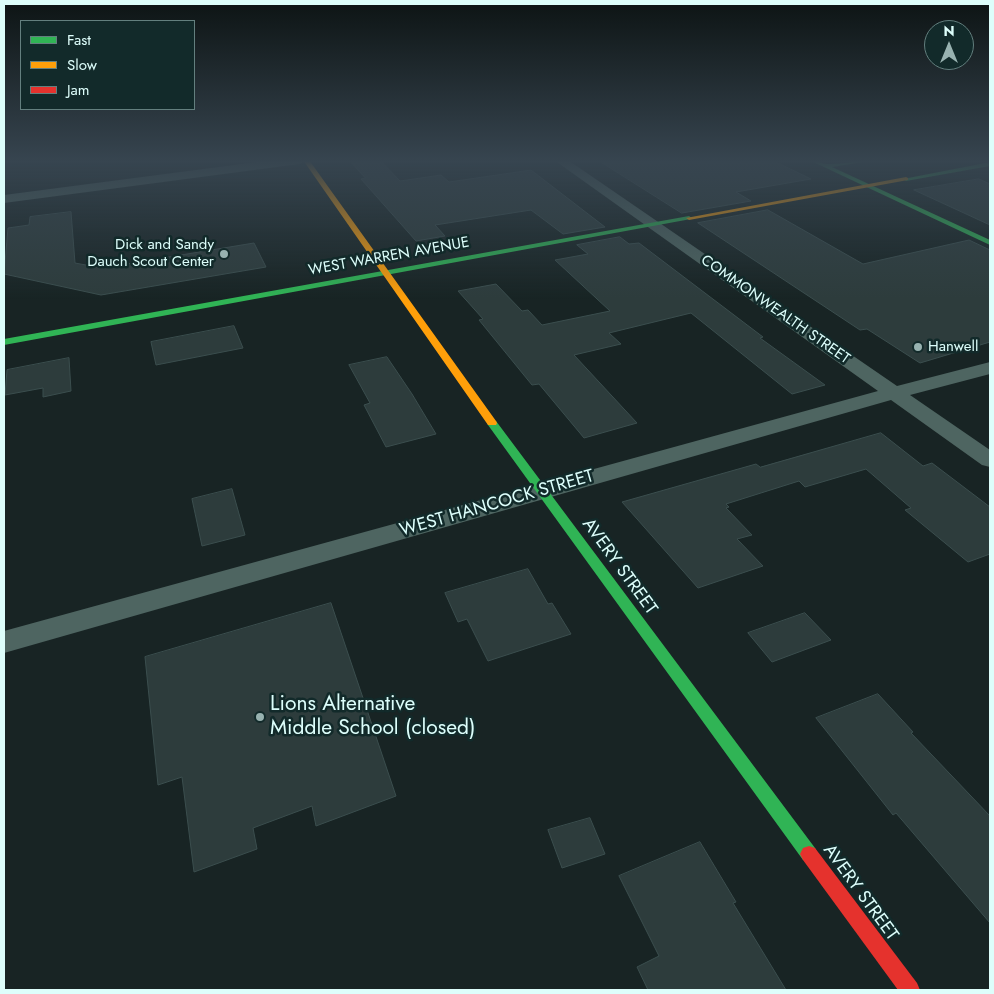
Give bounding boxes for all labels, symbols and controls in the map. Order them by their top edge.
legend [20,20,195,110]
north arrow [924,20,974,70]
text: N [943,21,955,41]
text: Fast [67,29,91,51]
text: Slow [67,54,97,76]
text: Jam [67,79,90,101]
street label: WEST WARREN AVENUE [307,234,471,280]
place label: Dick and Sandy Dauch Scout Center [87,236,214,271]
marker: Dick and Sandy Dauch Scout Center [218,248,230,260]
street label: COMMONWEALTH STREET [697,252,853,368]
place label: Hanwell [928,338,978,356]
marker: Hanwell [912,341,924,353]
street label: WEST HANCOCK STREET [397,466,597,542]
street label: AVERY STREET [577,515,661,619]
place label: Lions Alternative Middle School (closed) [270,692,476,742]
marker: Lions Alternative Middle School (closed) [254,711,266,723]
street label: AVERY STREET [818,841,902,945]

